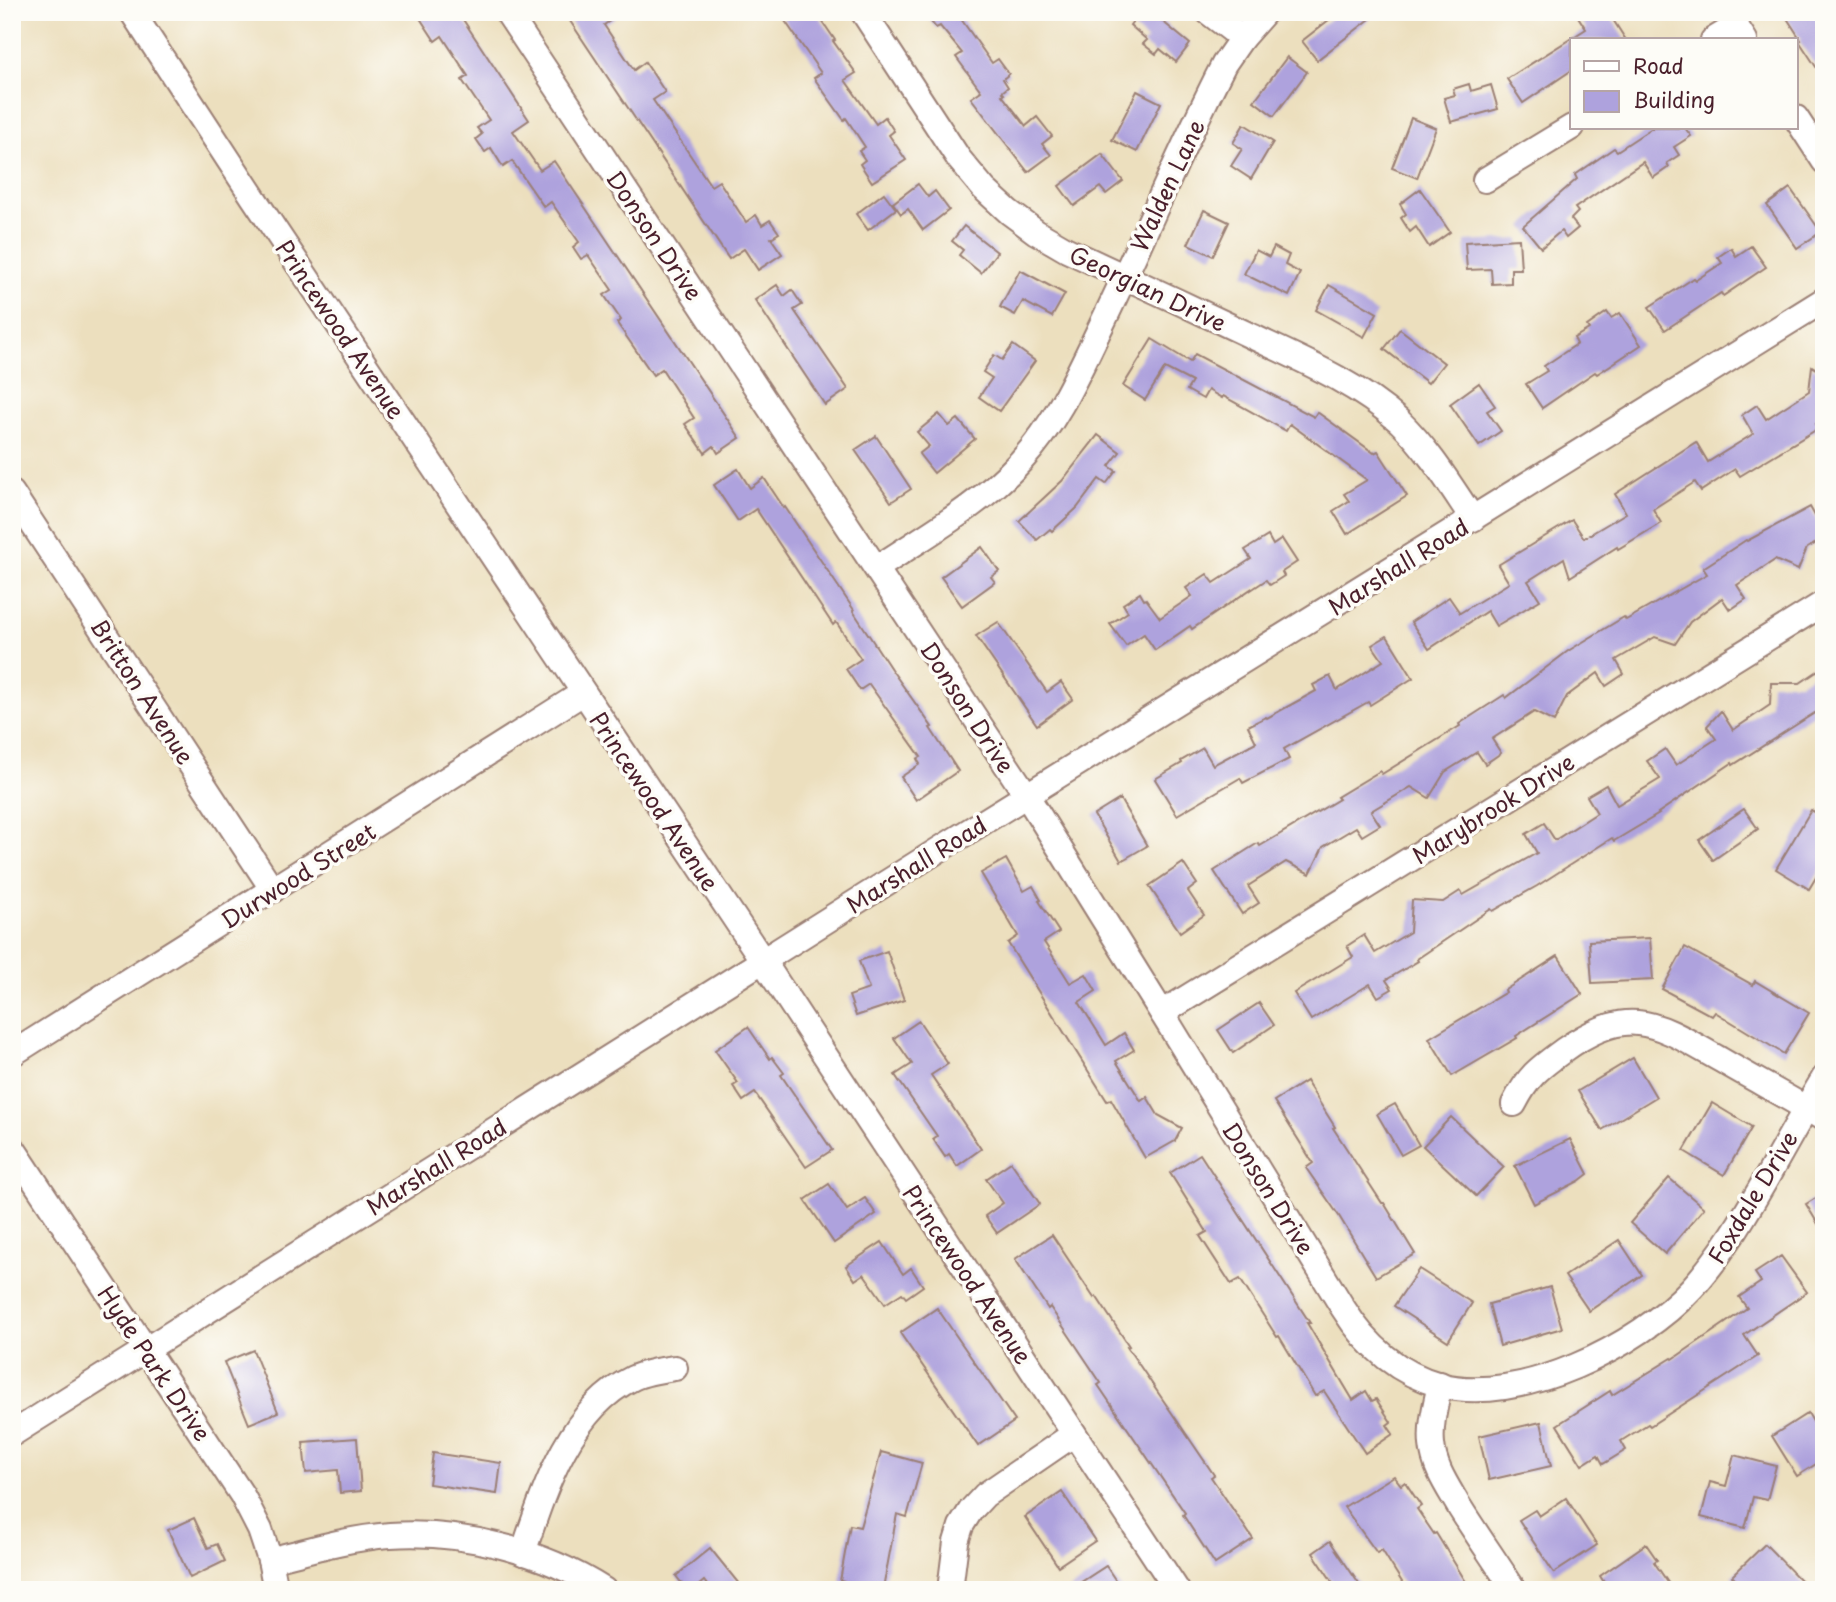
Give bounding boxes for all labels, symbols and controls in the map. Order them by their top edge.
legend [1570,38,1798,130]
text: Road [1633,49,1684,81]
text: Building [1633,83,1715,115]
street label: Walden Lane [1121,113,1213,257]
street label: Donson Drive [598,163,712,307]
street label: Princewood Avenue [268,232,414,426]
street label: Georgian Drive [1064,236,1232,340]
street label: Marshall Road [1321,509,1475,623]
street label: Britton Avenue [83,611,203,771]
street label: Donson Drive [912,634,1024,780]
street label: Princewood Avenue [582,704,728,898]
street label: Marybrook Drive [1405,744,1581,872]
street label: Marshall Road [839,807,993,921]
street label: Durwood Street [214,813,382,937]
street label: Marshall Road [359,1109,513,1223]
street label: Donson Drive [1214,1115,1324,1261]
street label: Foxdale Drive [1698,1124,1806,1270]
street label: Princewood Avenue [895,1177,1041,1371]
street label: Hyde Park Drive [90,1278,220,1448]

